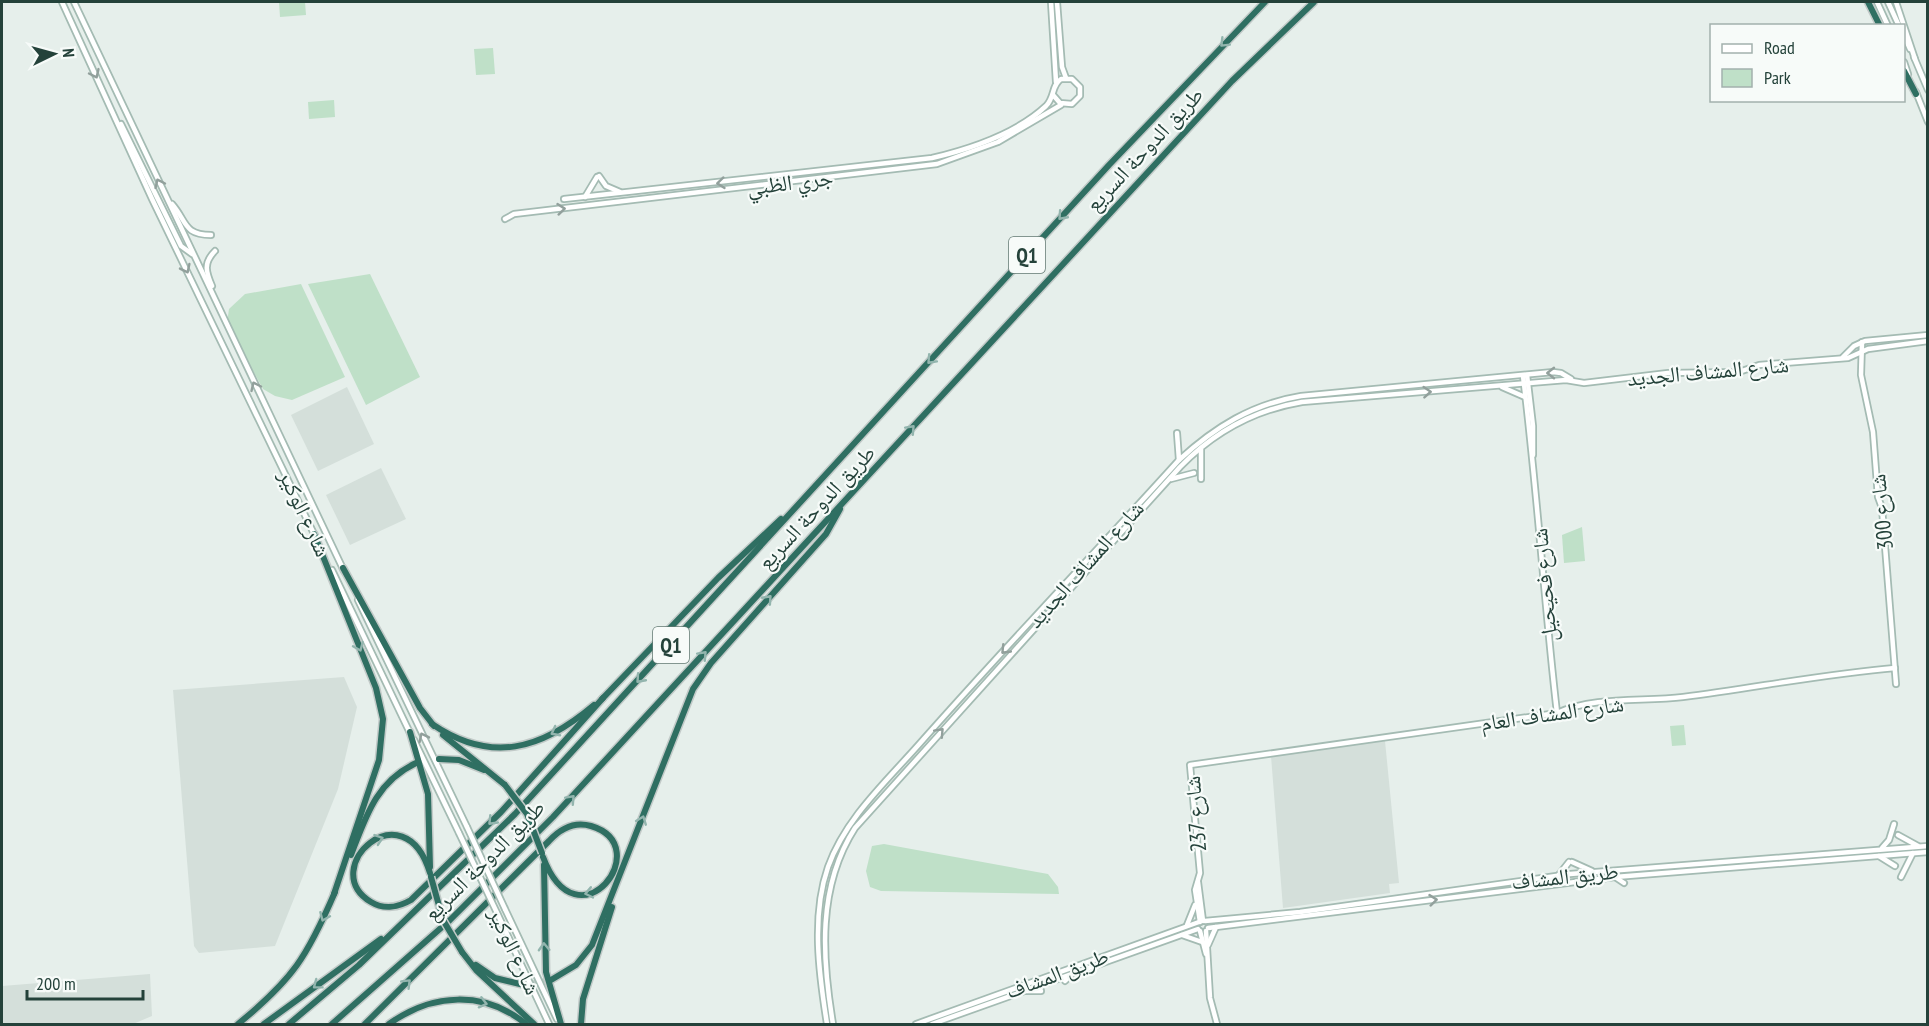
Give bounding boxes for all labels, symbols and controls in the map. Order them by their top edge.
north arrow [24,24,84,84]
legend [1710,24,1905,102]
one-way arrow [1220,35,1231,46]
text: Road [1764,36,1795,59]
text: N [59,48,79,58]
text: Park [1764,66,1791,89]
one-way arrow [88,67,100,78]
street label: طريق الدوحة السريع [1079,81,1209,217]
street label: جري الظبي [745,163,835,205]
one-way arrow [716,176,725,189]
one-way arrow [155,178,167,189]
one-way arrow [556,203,566,216]
one-way arrow [1058,209,1069,220]
road number: Q1 [1009,237,1045,273]
one-way arrow [179,263,191,274]
street label: شارع المشاف الجديد [1626,350,1790,392]
one-way arrow [927,353,938,364]
one-way arrow [1547,367,1556,379]
one-way arrow [250,381,262,392]
one-way arrow [1423,386,1432,399]
one-way arrow [904,426,915,436]
street label: طريق الدوحة السريع [751,439,881,575]
street label: شارع الوكير [272,464,337,561]
street label: شارع 300 [1863,473,1899,551]
street label: شارع المشاف الجديد [1020,494,1150,634]
street label: شارع فحيحيل [1525,527,1563,643]
one-way arrow [761,595,772,606]
road number: Q1 [653,627,689,663]
one-way arrow [352,640,364,651]
one-way arrow [1002,643,1013,654]
one-way arrow [696,652,707,662]
one-way arrow [636,672,647,683]
street label: شارع المشاف العام [1479,689,1626,738]
one-way arrow [551,725,562,736]
one-way arrow [933,728,944,738]
one-way arrow [418,732,430,743]
street label: شارع 237 [1178,775,1212,853]
street label: طريق الدوحة السريع [417,793,551,927]
one-way arrow [564,795,575,805]
one-way arrow [489,814,500,825]
one-way arrow [634,815,647,826]
one-way arrow [373,833,384,846]
street label: طريق المشاف [1510,856,1620,896]
one-way arrow [584,886,594,899]
one-way arrow [1428,894,1437,907]
street label: شارع الوكير [482,902,547,999]
one-way arrow [319,911,331,922]
street label: طريق المشاف [1002,941,1112,1005]
one-way arrow [538,943,550,952]
scale bar [27,963,142,1001]
text: 200 m [36,972,76,995]
one-way arrow [313,978,324,989]
one-way arrow [400,979,410,990]
one-way arrow [478,995,488,1008]

